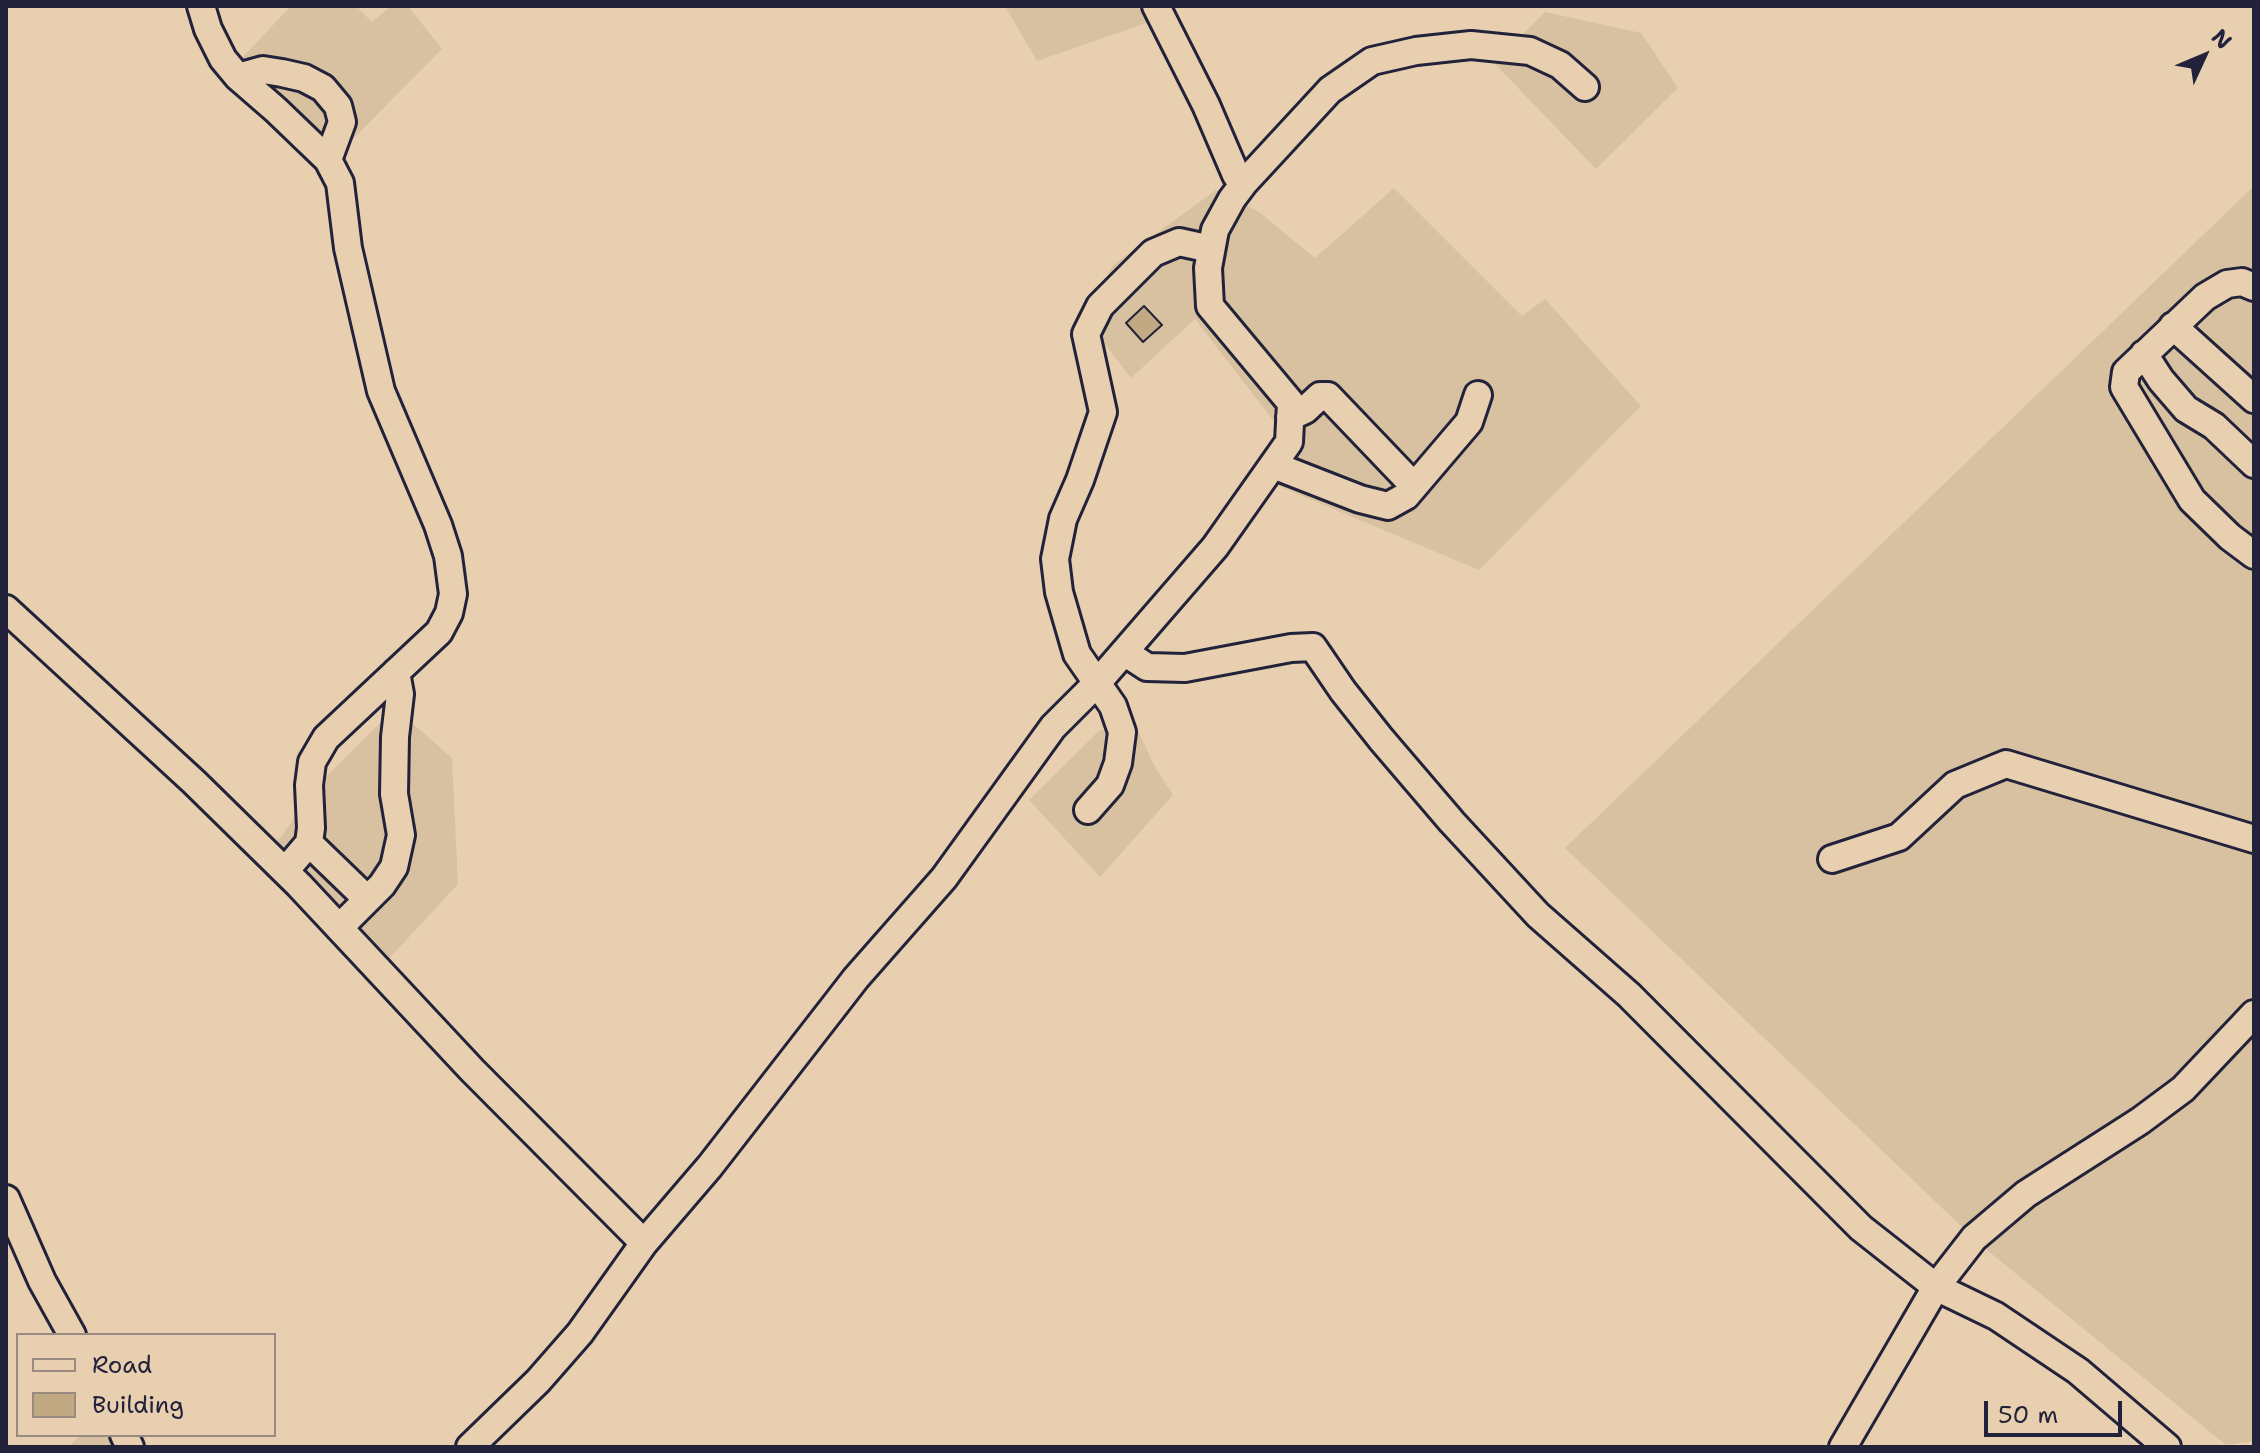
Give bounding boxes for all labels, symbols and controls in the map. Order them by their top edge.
north arrow [2164,16,2244,96]
text: N [2205,23,2238,55]
legend [16,1333,276,1437]
text: Road [92,1349,152,1381]
scale bar [1988,1385,2126,1435]
text: Building [92,1389,184,1421]
text: 50 m [1998,1399,2058,1431]

